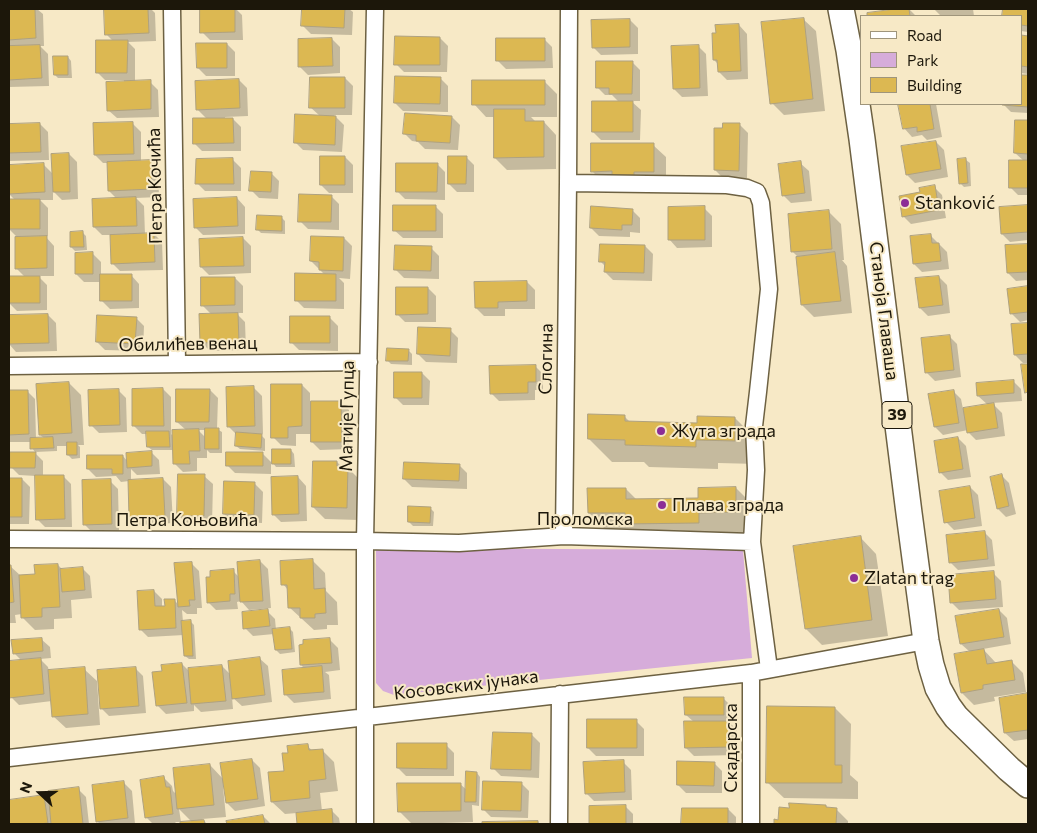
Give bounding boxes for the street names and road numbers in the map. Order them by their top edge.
street label: Петра Кочића [143,128,167,244]
street label: Станоја Главаша [865,240,903,382]
street label: Слогина [535,323,557,395]
street label: Обилићев венац [119,332,257,356]
street label: Матије Гупца [335,360,359,472]
road number: 39 [882,402,912,428]
street label: Проломска [537,508,633,530]
street label: Петра Коњовића [116,509,258,531]
street label: Косовских јунака [392,665,540,705]
street label: Скадарска [720,703,742,793]

